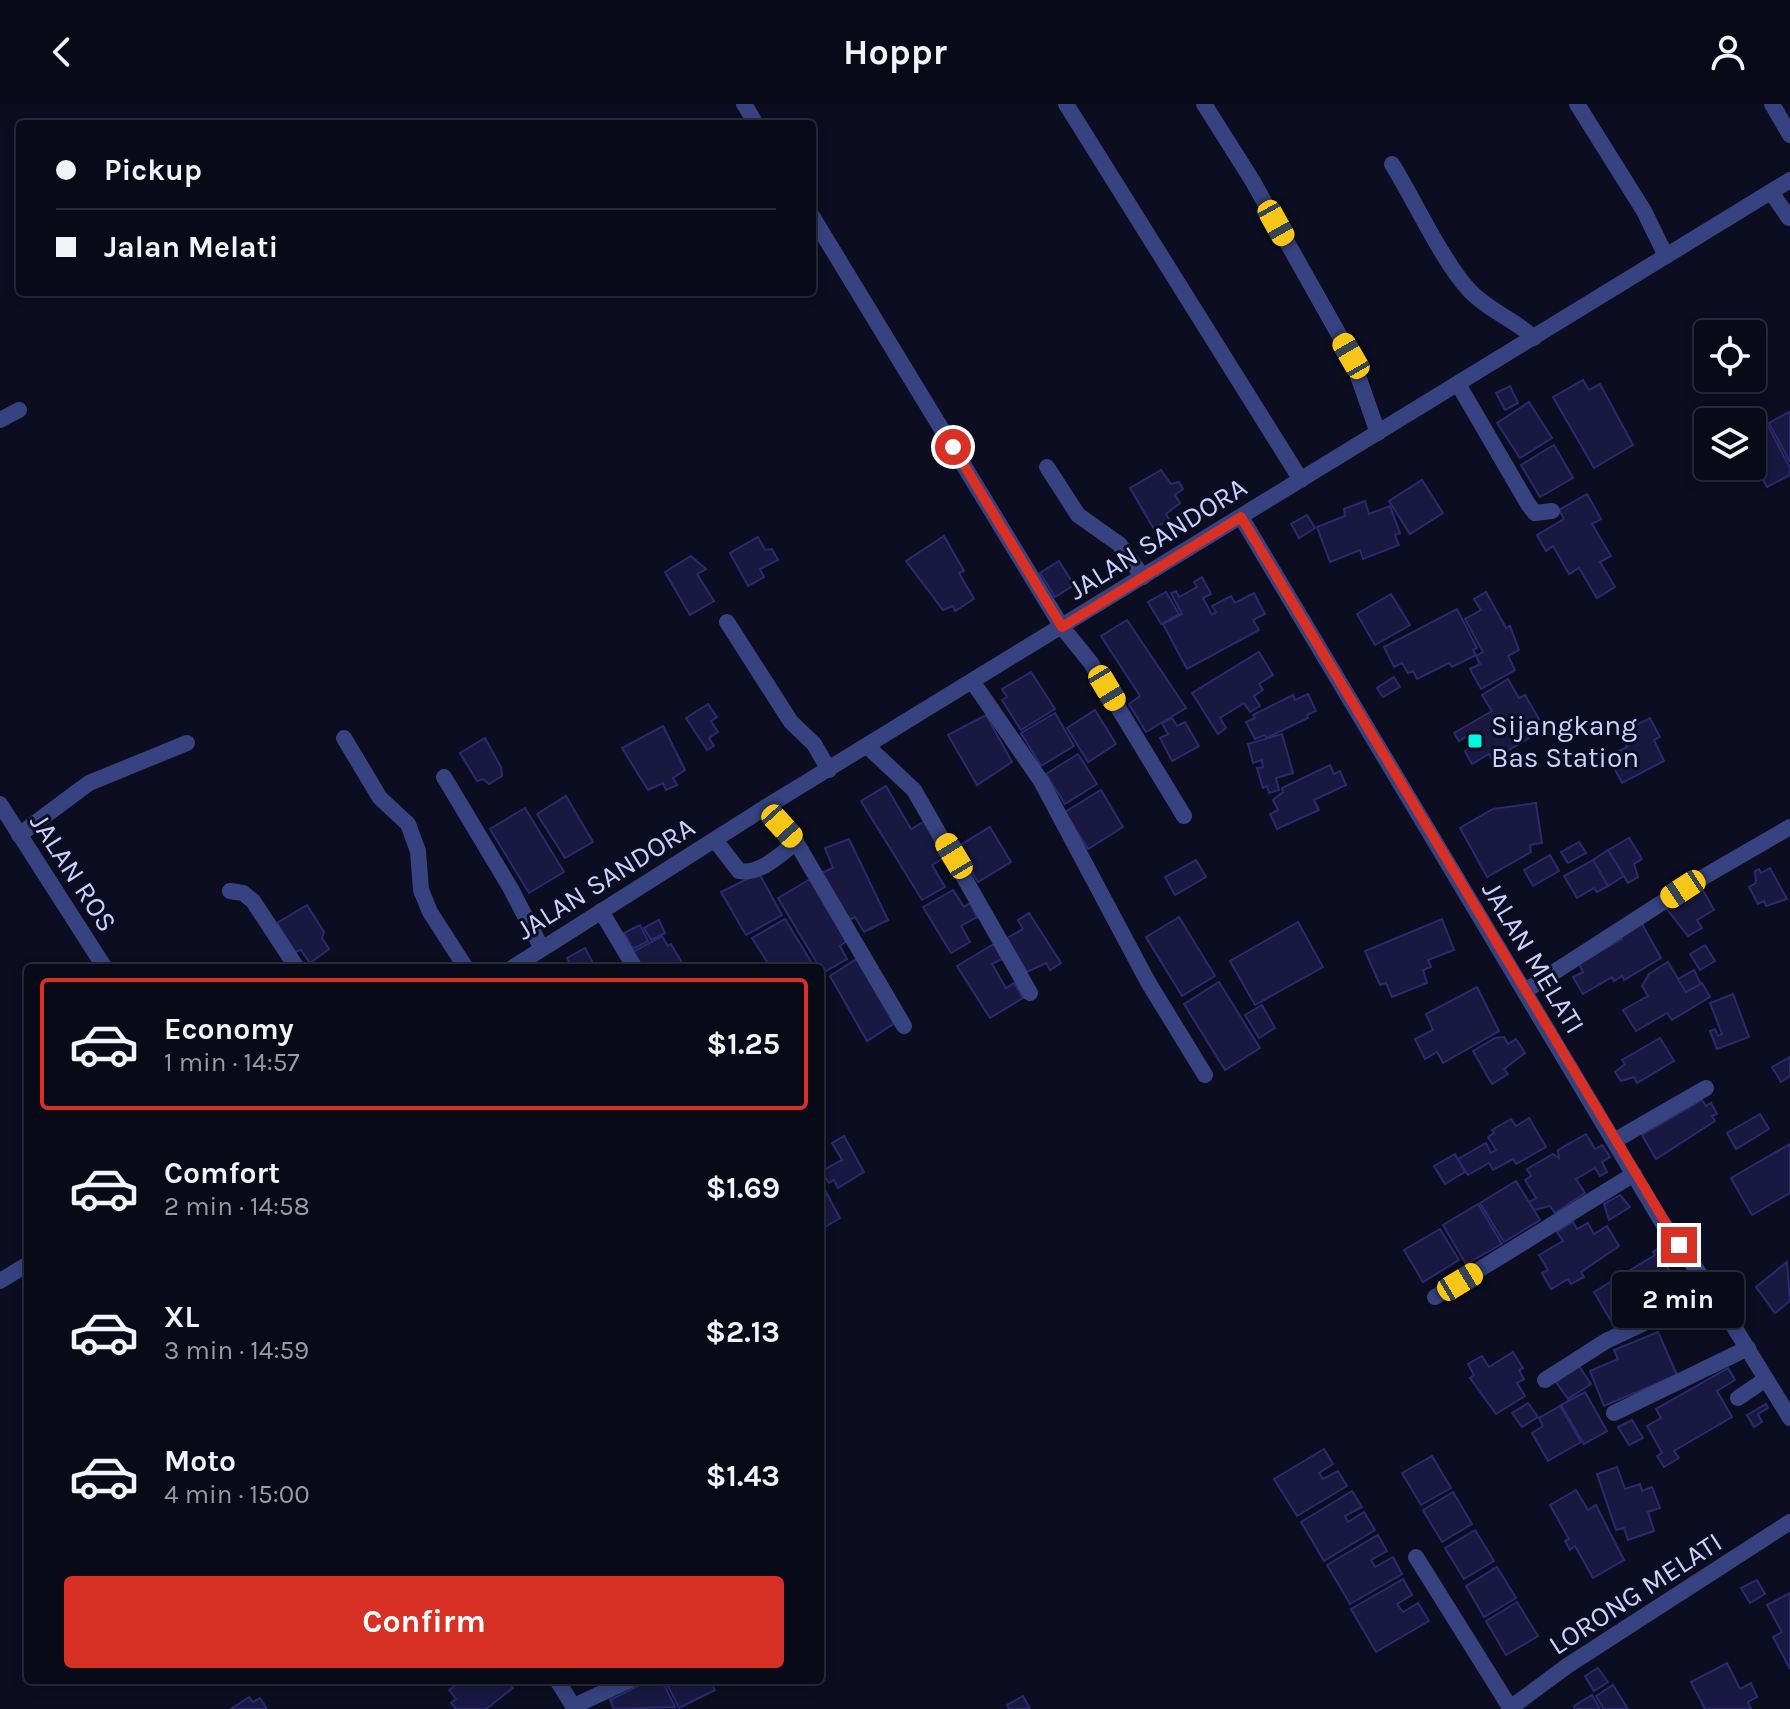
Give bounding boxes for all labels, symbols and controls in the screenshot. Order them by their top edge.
icon: back [40,30,84,74]
icon: person [1706,30,1750,74]
text: Hoppr [843,31,947,73]
text: Pickup [104,152,202,188]
car [1254,196,1298,250]
text: Jalan Melati [104,229,278,265]
map controls [1694,320,1766,480]
button: locate [1694,320,1766,392]
car [1329,329,1373,383]
button: layers [1694,408,1766,480]
route start [935,429,971,465]
street label: JALAN SANDORA [1062,470,1253,607]
car [1084,661,1130,715]
place label: Sijangkang Bas Station [1491,709,1639,774]
marker: Sijangkang Bas Station [1466,732,1484,750]
car [757,800,807,852]
street label: JALAN ROS [23,807,124,938]
street label: JALAN SANDORA [510,810,701,947]
car [931,829,977,883]
car [1656,866,1710,912]
street label: JALAN MELATI [1475,875,1592,1039]
icon: car [68,1008,140,1080]
text: Economy [164,1011,294,1047]
text: $1.25 [707,1026,780,1062]
text: 1 min · 14:57 [164,1047,300,1078]
icon: car [68,1152,140,1224]
text: Comfort [164,1155,280,1191]
text: $1.69 [706,1170,780,1206]
text: 2 min · 14:58 [164,1191,310,1222]
route end [1661,1227,1697,1263]
car [1433,1259,1487,1305]
callout: 2 min [1613,1273,1745,1329]
text: 2 min [1642,1284,1714,1315]
icon: car [68,1296,140,1368]
text: XL [164,1299,199,1335]
text: $2.13 [705,1314,780,1350]
text: 3 min · 14:59 [164,1335,309,1366]
icon: car [68,1440,140,1512]
text: Moto [164,1443,236,1479]
text: $1.43 [706,1458,780,1494]
text: 4 min · 15:00 [164,1479,310,1510]
street label: LORONG MELATI [1543,1525,1728,1662]
button: Confirm [64,1576,784,1668]

